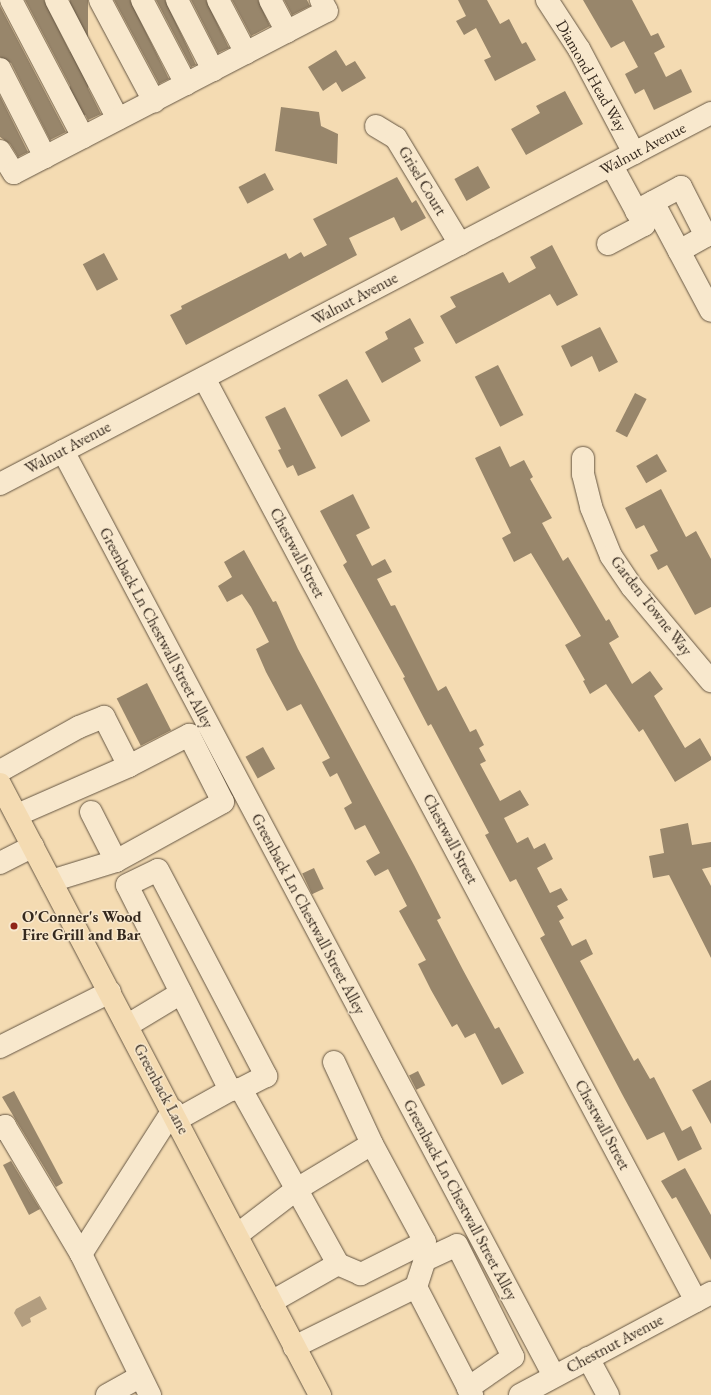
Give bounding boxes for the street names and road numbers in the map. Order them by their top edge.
street label: Diamond Head Way [551,17,631,135]
street label: Walnut Avenue [597,118,689,180]
street label: Grisel Court [394,143,450,219]
street label: Walnut Avenue [309,268,401,330]
street label: Walnut Avenue [22,417,114,479]
street label: Chestwall Street [265,505,329,601]
street label: Greenback Ln Chestwall Street Alley [95,524,217,732]
street label: Garden Towne Way [606,552,696,660]
street label: Chestwall Street [418,791,482,887]
street label: Greenback Ln Chestwall Street Alley [247,810,369,1018]
street label: Greenback Lane [129,1040,193,1138]
street label: Chestwall Street [570,1077,634,1173]
street label: Greenback Ln Chestwall Street Alley [399,1096,521,1304]
street label: Chestnut Avenue [563,1310,667,1378]

